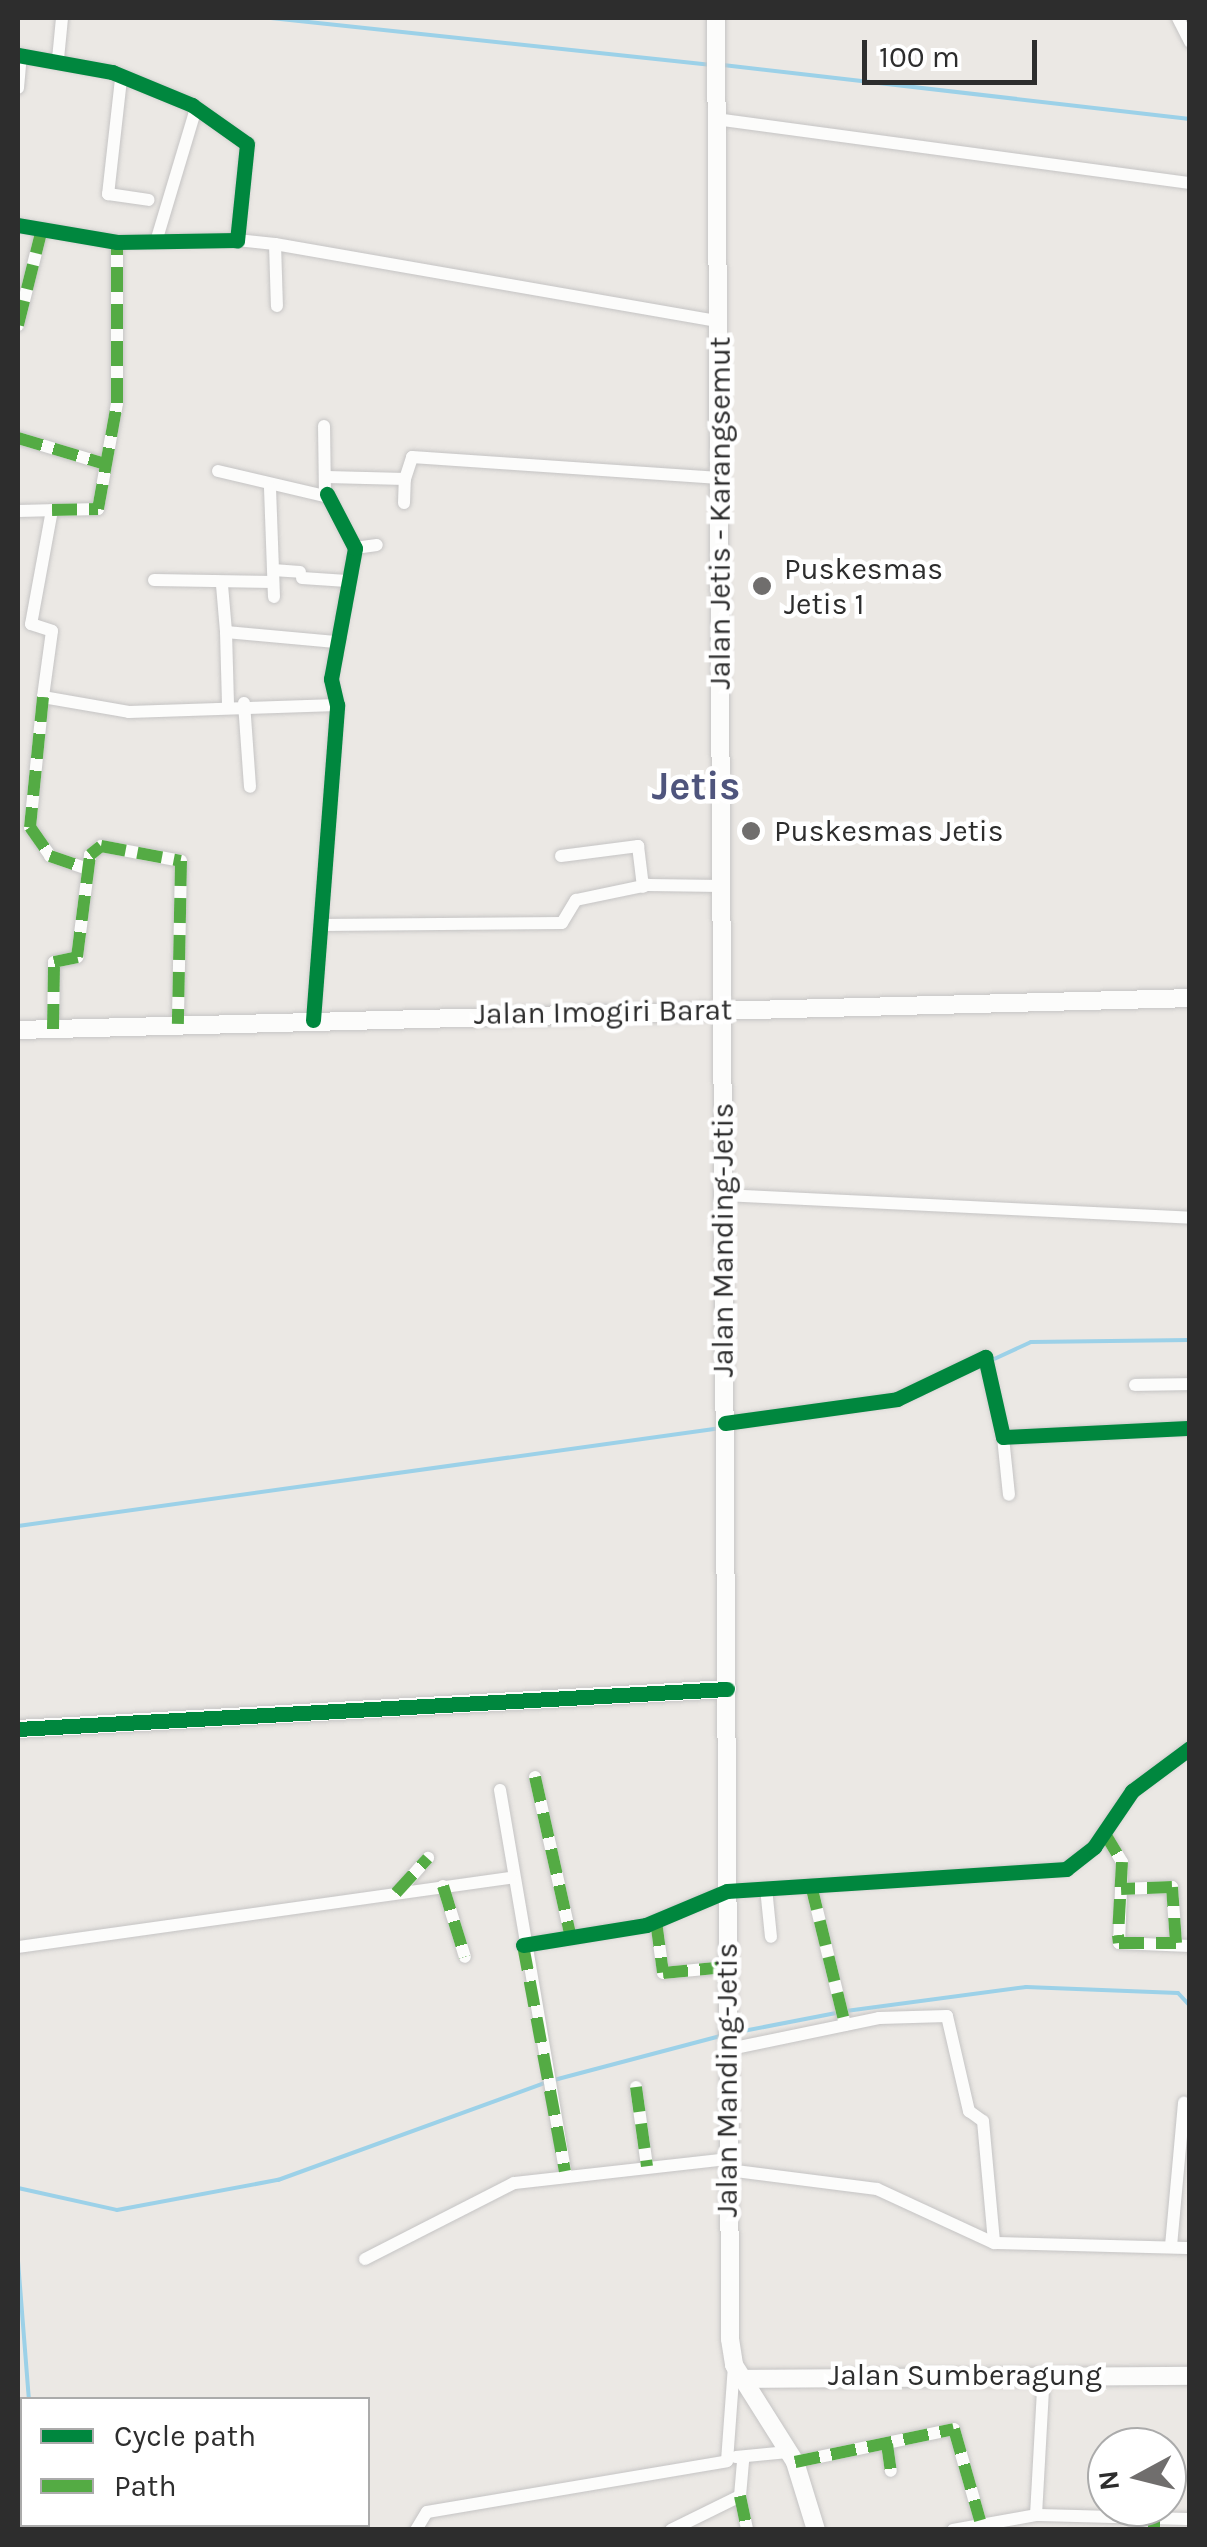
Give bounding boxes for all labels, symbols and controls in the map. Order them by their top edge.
scale bar [867,20,1042,82]
text: 100 m [879,39,960,75]
street label: Jalan Jetis - Karangsemut [702,337,738,689]
place label: Puskesmas Jetis 1 [784,551,943,622]
marker: Puskesmas Jetis 1 [749,573,775,599]
district label: Jetis [652,762,740,810]
place label: Puskesmas Jetis [774,813,1004,849]
marker: Puskesmas Jetis [738,818,764,844]
street label: Jalan Imogiri Barat [474,992,732,1032]
street label: Jalan Manding-Jetis [705,1103,741,1377]
street label: Jalan Manding-Jetis [709,1943,745,2217]
street label: Jalan Sumberagung [828,2357,1102,2393]
legend [20,2397,370,2527]
text: Cycle path [114,2418,256,2454]
north arrow [1087,2427,1187,2527]
text: Path [114,2468,177,2504]
text: N [1091,2469,1126,2492]

